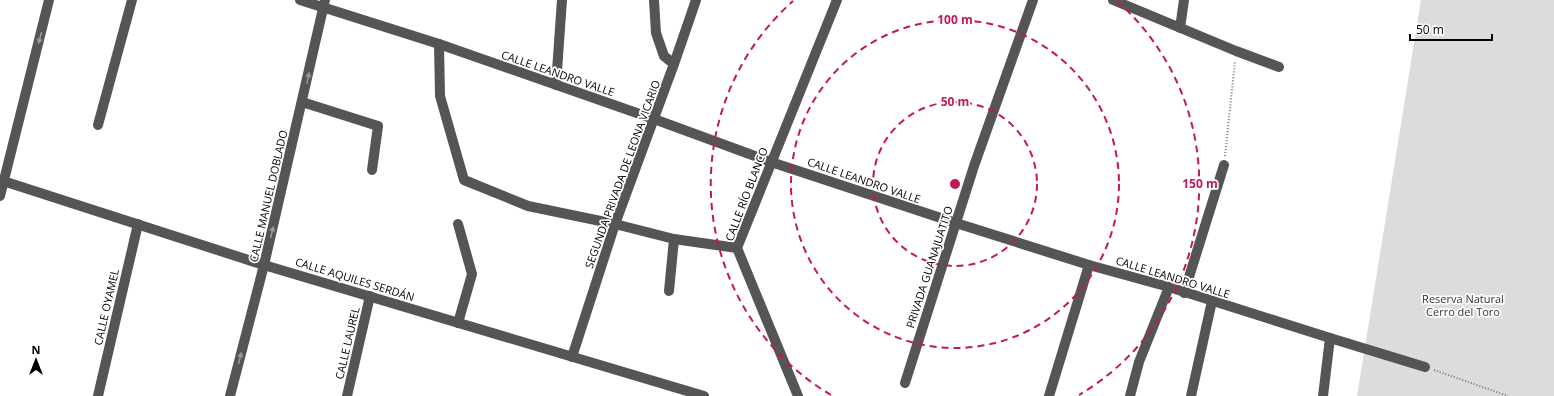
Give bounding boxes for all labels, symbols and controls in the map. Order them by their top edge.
text: 100 m [937,11,973,28]
scale bar [1410,16,1492,42]
text: 50 m [1416,21,1444,38]
one-way arrow [37,32,43,44]
street label: CALLE LEANDRO VALLE [499,47,617,99]
one-way arrow [305,72,311,84]
street label: SEGUNDA PRIVADA DE LEONA VICARIO [581,78,663,270]
text: 50 m [941,93,969,110]
street label: CALLE MANUEL DOBLADO [245,129,291,263]
street label: CALLE RÍO BLANCO [721,145,771,243]
street label: CALLE LEANDRO VALLE [805,154,923,206]
text: 150 m [1182,175,1218,192]
centre of rings [948,177,962,191]
street label: PRIVADA GUANAJUATITO [902,204,956,330]
one-way arrow [269,226,275,238]
street label: CALLE LEANDRO VALLE [1114,252,1232,302]
street label: CALLE AQUILES SERDÁN [294,254,416,304]
street label: CALLE OYAMEL [90,267,122,347]
park label: Reserva Natural Cerro del Toro [1422,291,1504,319]
street label: CALLE LAUREL [331,305,363,381]
north arrow [16,340,56,380]
text: N [32,342,40,357]
one-way arrow [237,352,243,364]

